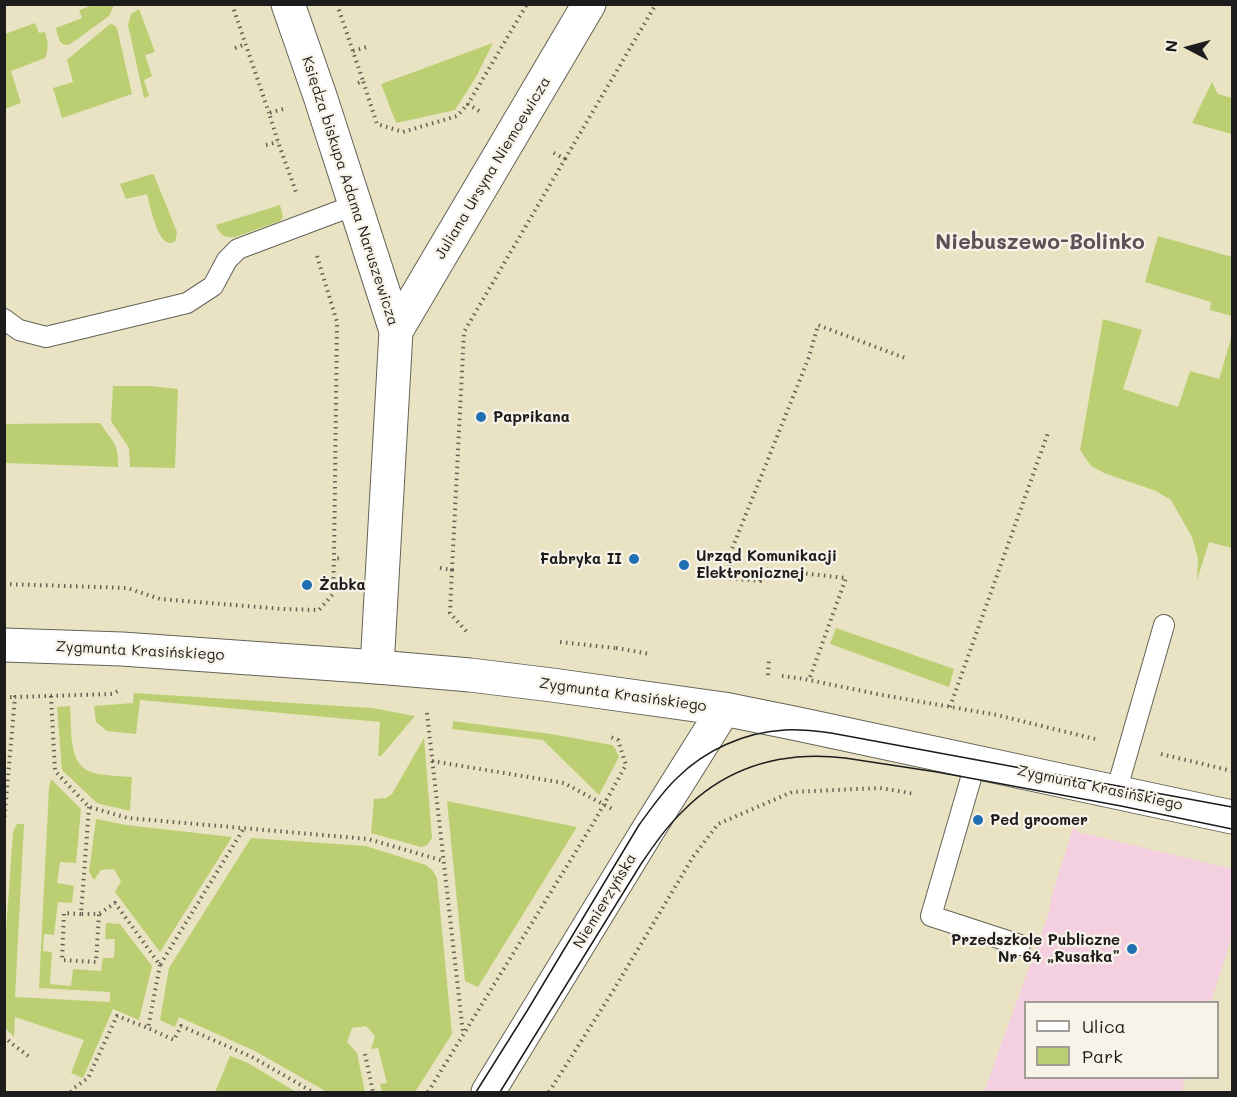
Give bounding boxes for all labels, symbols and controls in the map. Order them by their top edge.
north arrow [1159,18,1219,78]
text: N [1160,39,1182,53]
street label: Księdza biskupa Adama Naruszewicza [298,54,402,328]
street label: Juliana Ursyna Niemcewicza [431,74,555,262]
district label: Niebuszewo-Bolinko [935,230,1145,256]
place label: Paprikana [493,408,570,426]
marker: Paprikana [474,410,488,424]
place label: Urząd Komunikacji Elektronicznej [696,547,837,582]
place label: Fabryka II [540,550,622,568]
marker: Fabryka II [627,552,641,566]
marker: Urząd Komunikacji Elektronicznej [677,558,691,572]
place label: Żabka [319,576,366,594]
marker: Żabka [300,578,314,592]
street label: Zygmunta Krasińskiego [55,638,225,664]
street label: Zygmunta Krasińskiego [538,674,708,716]
street label: Zygmunta Krasińskiego [1016,762,1184,814]
place label: Ped groomer [990,811,1088,829]
marker: Ped groomer [971,813,985,827]
street label: Niemierzyńska [570,850,640,952]
place label: Przedszkole Publiczne Nr 64 „Rusałka” [951,931,1120,966]
marker: Przedszkole Publiczne Nr 64 „Rusałka” [1125,942,1139,956]
legend [1024,1001,1219,1079]
text: Ulica [1082,1014,1126,1038]
text: Park [1082,1044,1123,1068]

